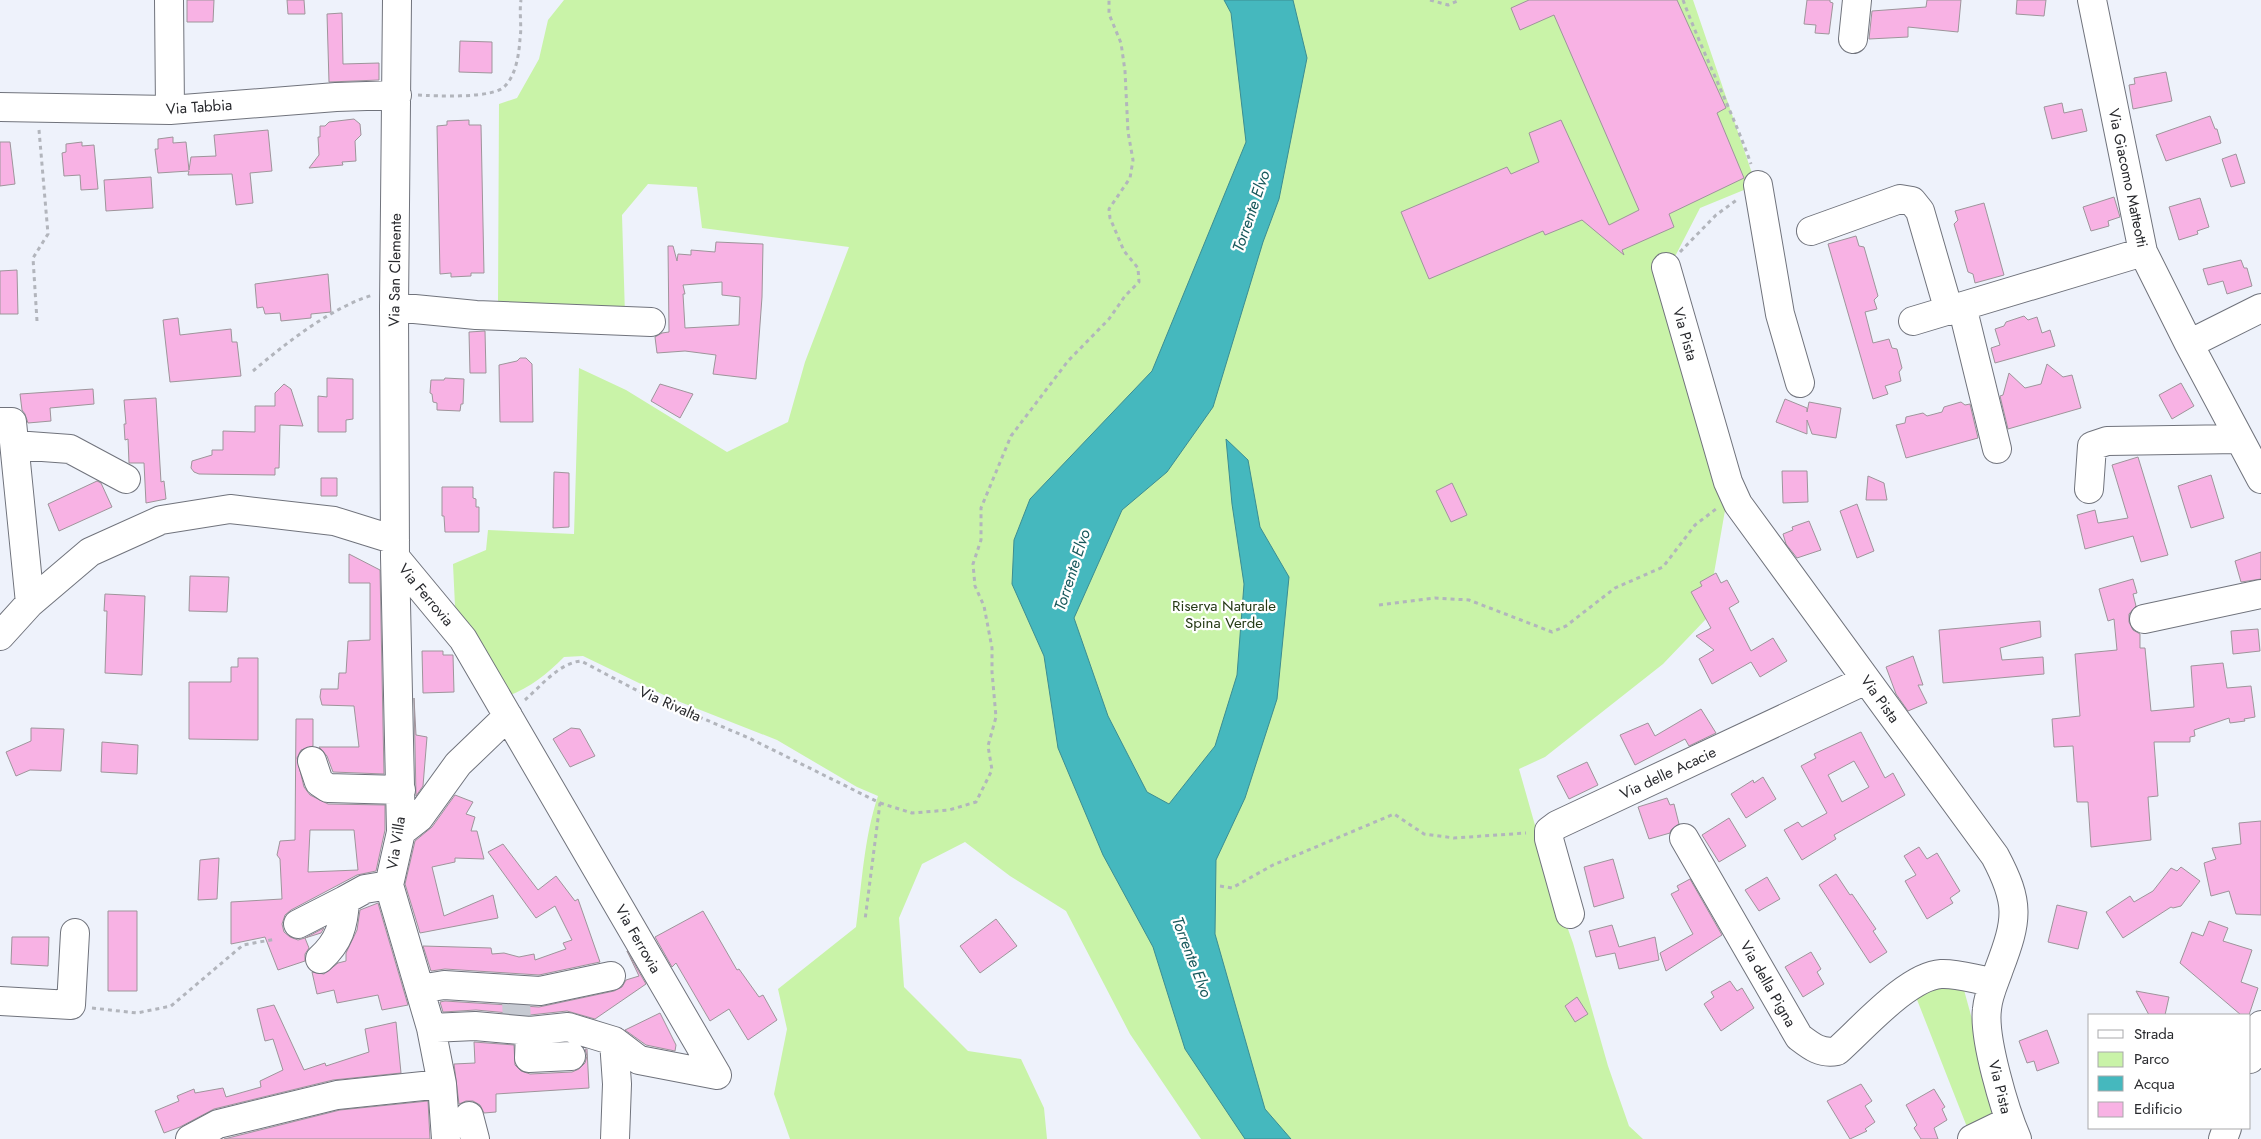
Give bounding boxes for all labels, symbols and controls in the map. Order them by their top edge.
street label: Via Tabbia [165,94,233,120]
street label: Via Giacomo Matteotti [2103,106,2153,250]
water label: Torrente Elvo [1226,167,1276,255]
street label: Via San Clemente [383,213,407,327]
street label: Via Pista [1667,305,1703,363]
water label: Torrente Elvo [1048,526,1096,614]
street label: Via Ferrovia [393,559,459,631]
park label: Riserva Naturale Spina Verde [1172,595,1276,634]
street label: Via Pista [1855,670,1905,728]
street label: Via Rivalta [635,681,705,727]
street label: Via delle Acacie [1616,741,1720,805]
street label: Via Villa [381,815,411,871]
street label: Via Ferrovia [609,901,667,977]
water label: Torrente Elvo [1166,913,1218,1001]
street label: Via della Pigna [1734,937,1802,1031]
legend [2088,1014,2251,1129]
text: Strada [2134,1023,2174,1045]
text: Parco [2134,1048,2169,1070]
street label: Via Pista [1983,1058,2017,1116]
text: Acqua [2134,1073,2175,1095]
text: Edificio [2134,1098,2182,1120]

